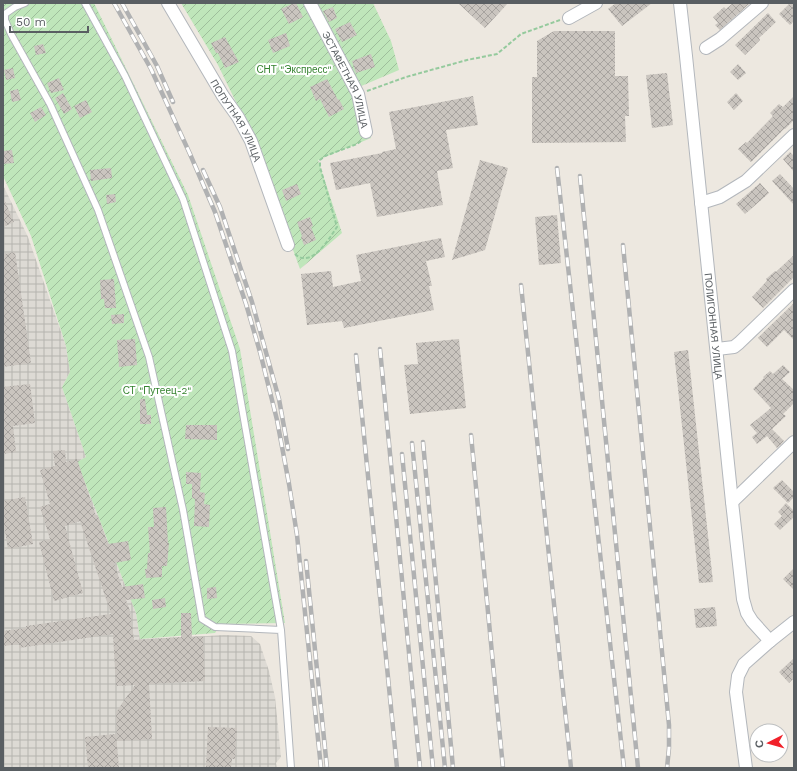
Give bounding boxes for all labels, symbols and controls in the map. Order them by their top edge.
scale bar [10,8,88,34]
text: 50 m [16,15,46,29]
street label: ЭСТАФЕТНАЯ УЛИЦА [320,29,370,129]
park label: СНТ "Экспресс" [256,64,332,75]
street label: ПОПУТНАЯ УЛИЦА [208,77,263,163]
street label: ПОЛИГОННАЯ УЛИЦА [702,273,724,380]
park label: СТ "Путеец-2" [123,385,191,396]
north arrow [749,723,789,763]
text: С [753,739,766,749]

